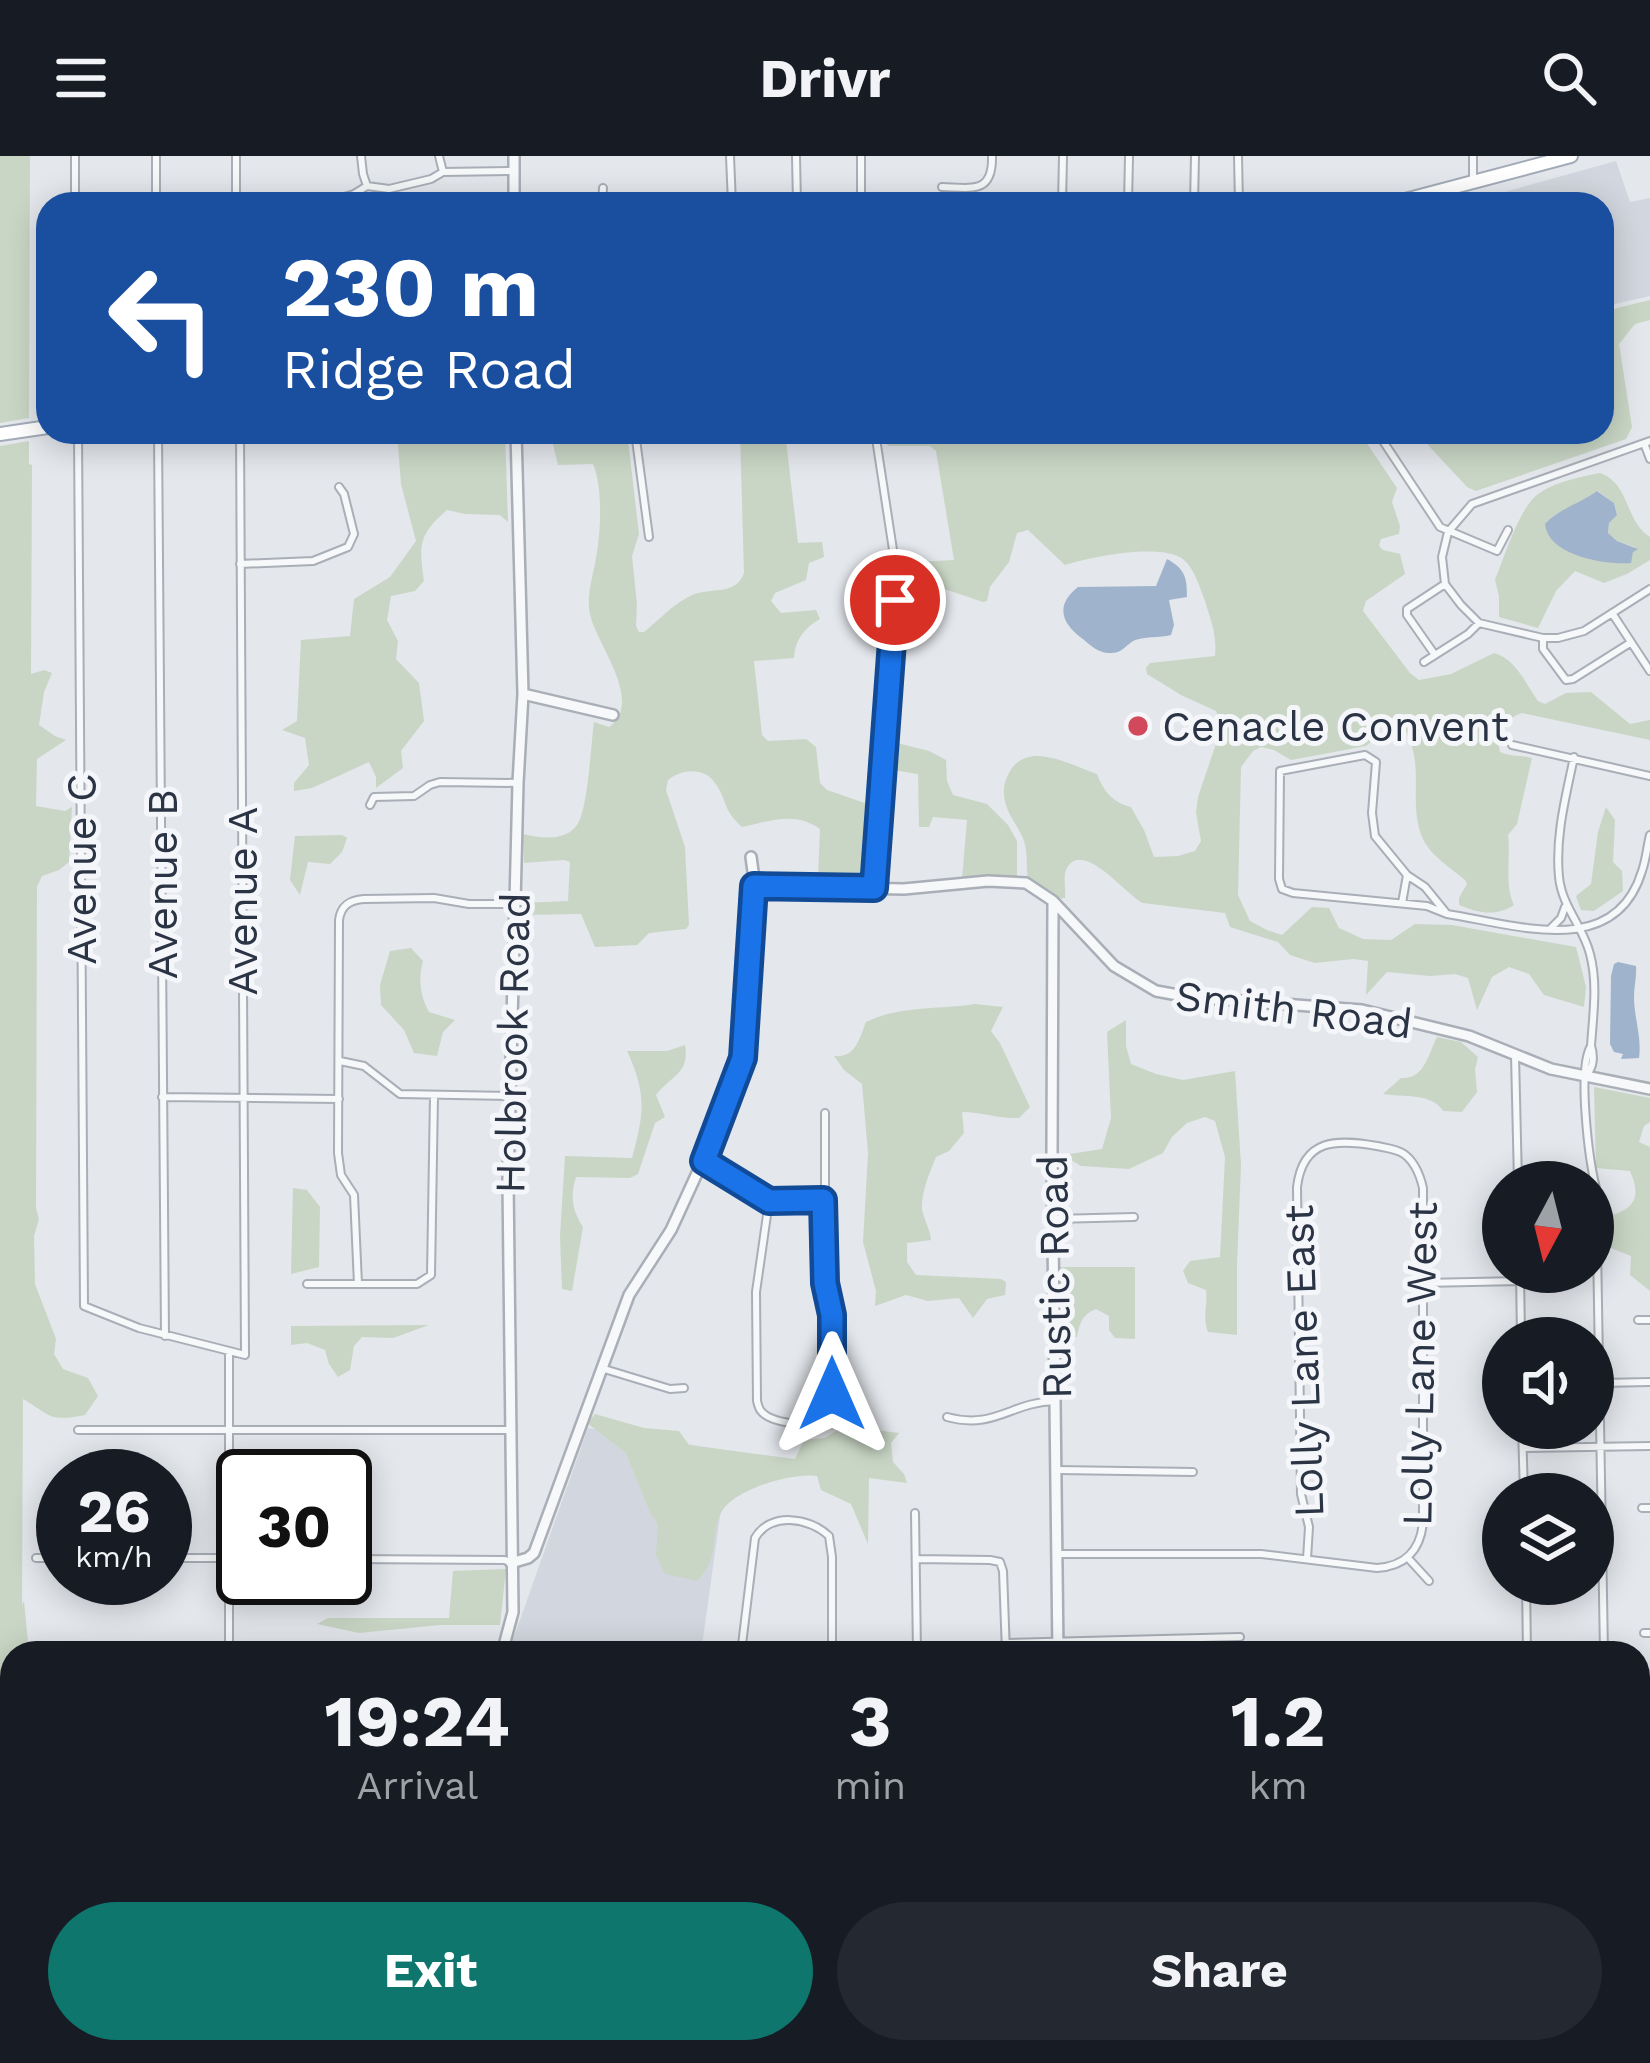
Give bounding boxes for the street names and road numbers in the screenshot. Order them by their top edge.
street label: Avenue C [57,773,106,965]
street label: Avenue B [138,789,187,979]
street label: Avenue A [218,807,267,995]
street label: Holbrook Road [485,892,540,1194]
street label: Smith Road [1173,971,1415,1048]
street label: Rustic Road [1028,1154,1081,1400]
street label: Lolly Lane West [1392,1201,1447,1527]
street label: Lolly Lane East [1274,1204,1333,1518]

